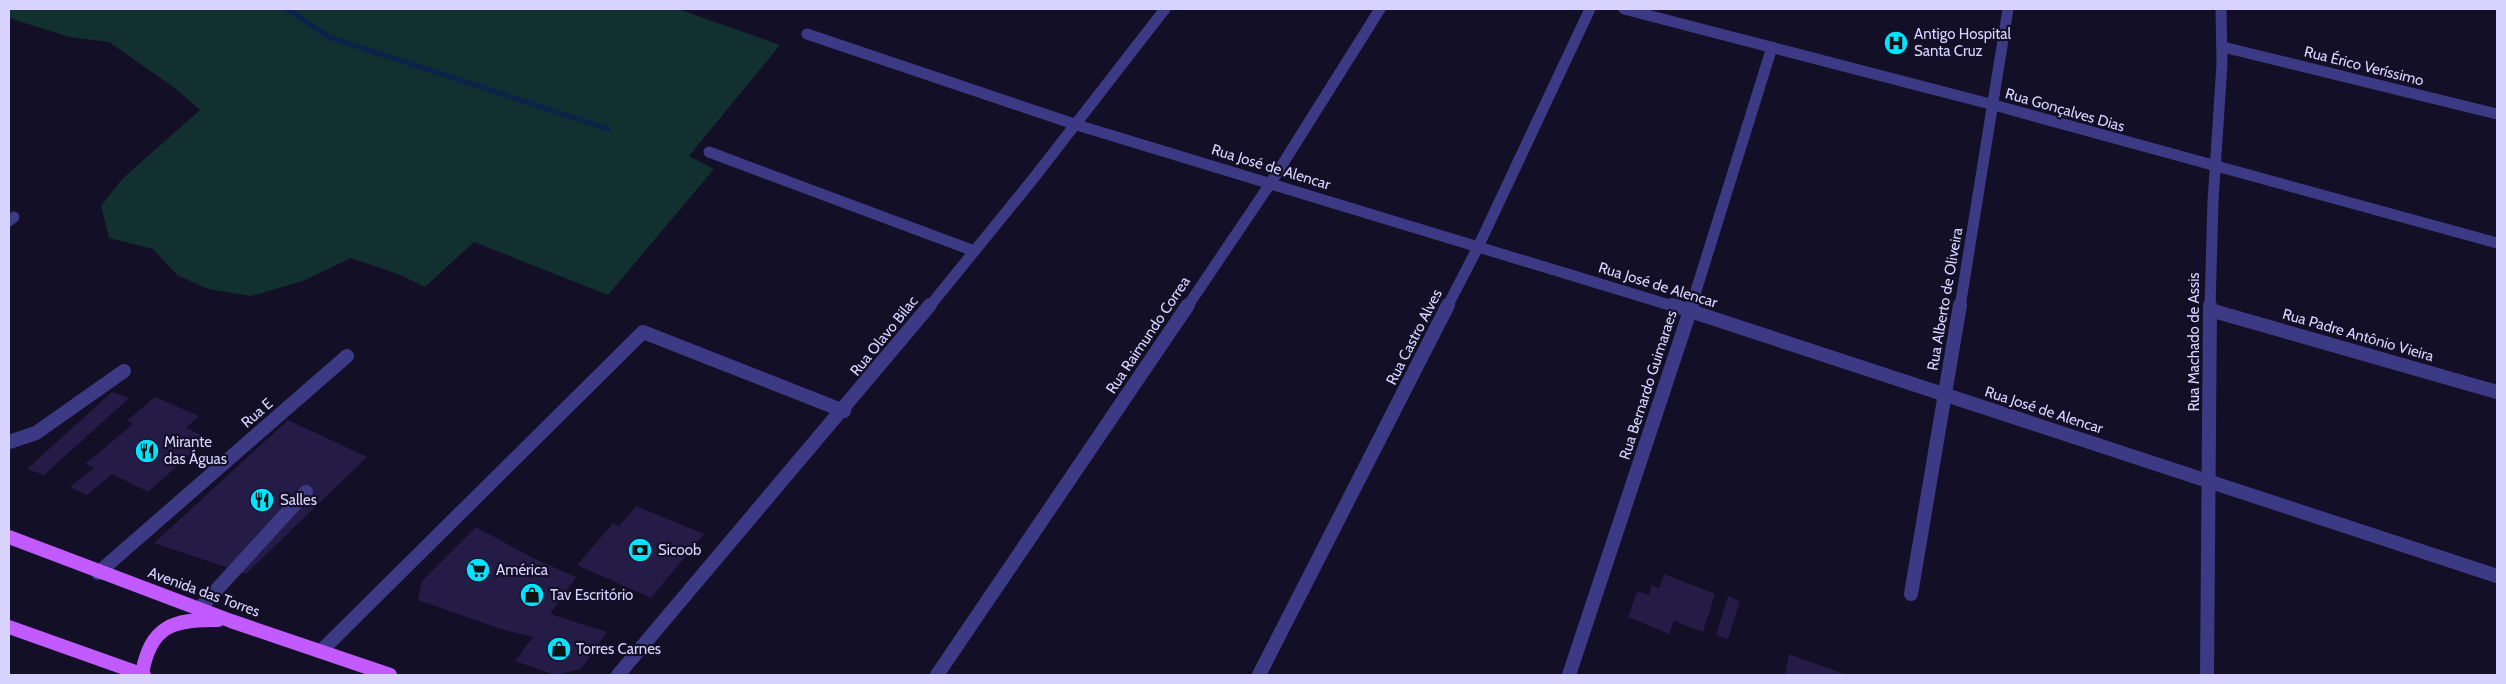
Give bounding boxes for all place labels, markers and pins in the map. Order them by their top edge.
place label: Antigo Hospital Santa Cruz [1914,25,2011,60]
hospital icon: Antigo Hospital Santa Cruz [1883,30,1909,56]
place label: Mirante das Águas [164,433,227,468]
restaurant icon: Mirante das Águas [134,438,160,464]
restaurant icon: Salles [249,487,275,513]
place label: Salles [280,491,317,509]
bank icon: Sicoob [627,537,653,563]
place label: Sicoob [658,541,701,559]
supermarket icon: América [465,557,491,583]
place label: América [496,561,549,579]
shop icon: Tav Escritório [519,582,545,608]
place label: Tav Escritório [550,586,633,604]
shop icon: Torres Carnes [546,636,572,662]
place label: Torres Carnes [576,640,661,658]

